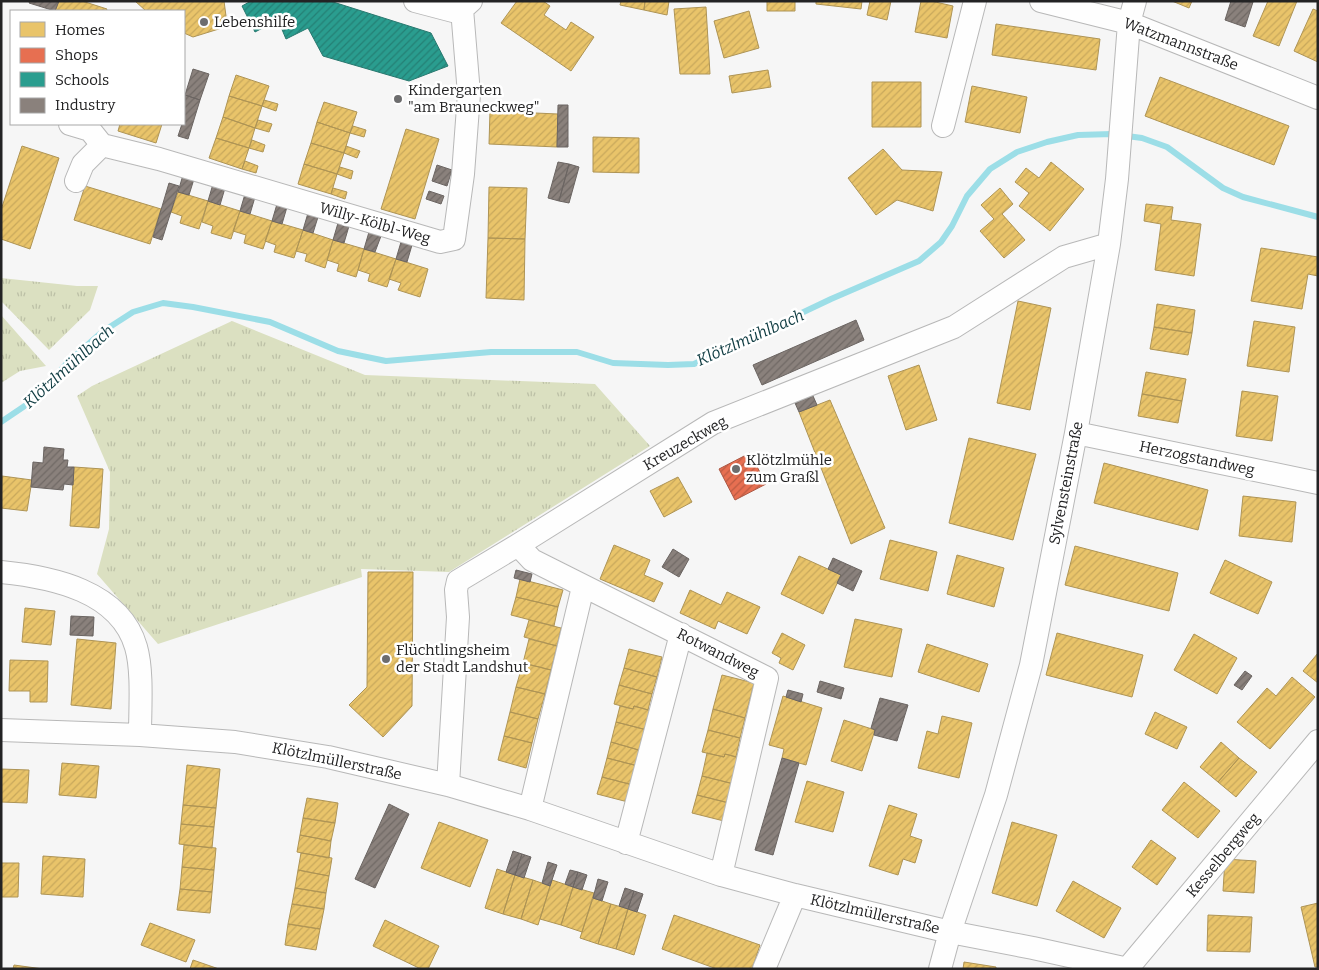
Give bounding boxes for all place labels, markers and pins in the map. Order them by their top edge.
place label: Lebenshilfe [214,13,295,31]
marker: Lebenshilfe [198,16,210,28]
place label: Kindergarten "am Brauneckweg" [408,81,540,116]
marker: Kindergarten "am Brauneckweg" [392,93,404,105]
place label: Klötzlmühle zum Graßl [746,451,832,486]
marker: Klötzlmühle zum Graßl [730,463,742,475]
place label: Flüchtlingsheim der Stadt Landshut [396,641,529,676]
marker: Flüchtlingsheim der Stadt Landshut [380,653,392,665]

